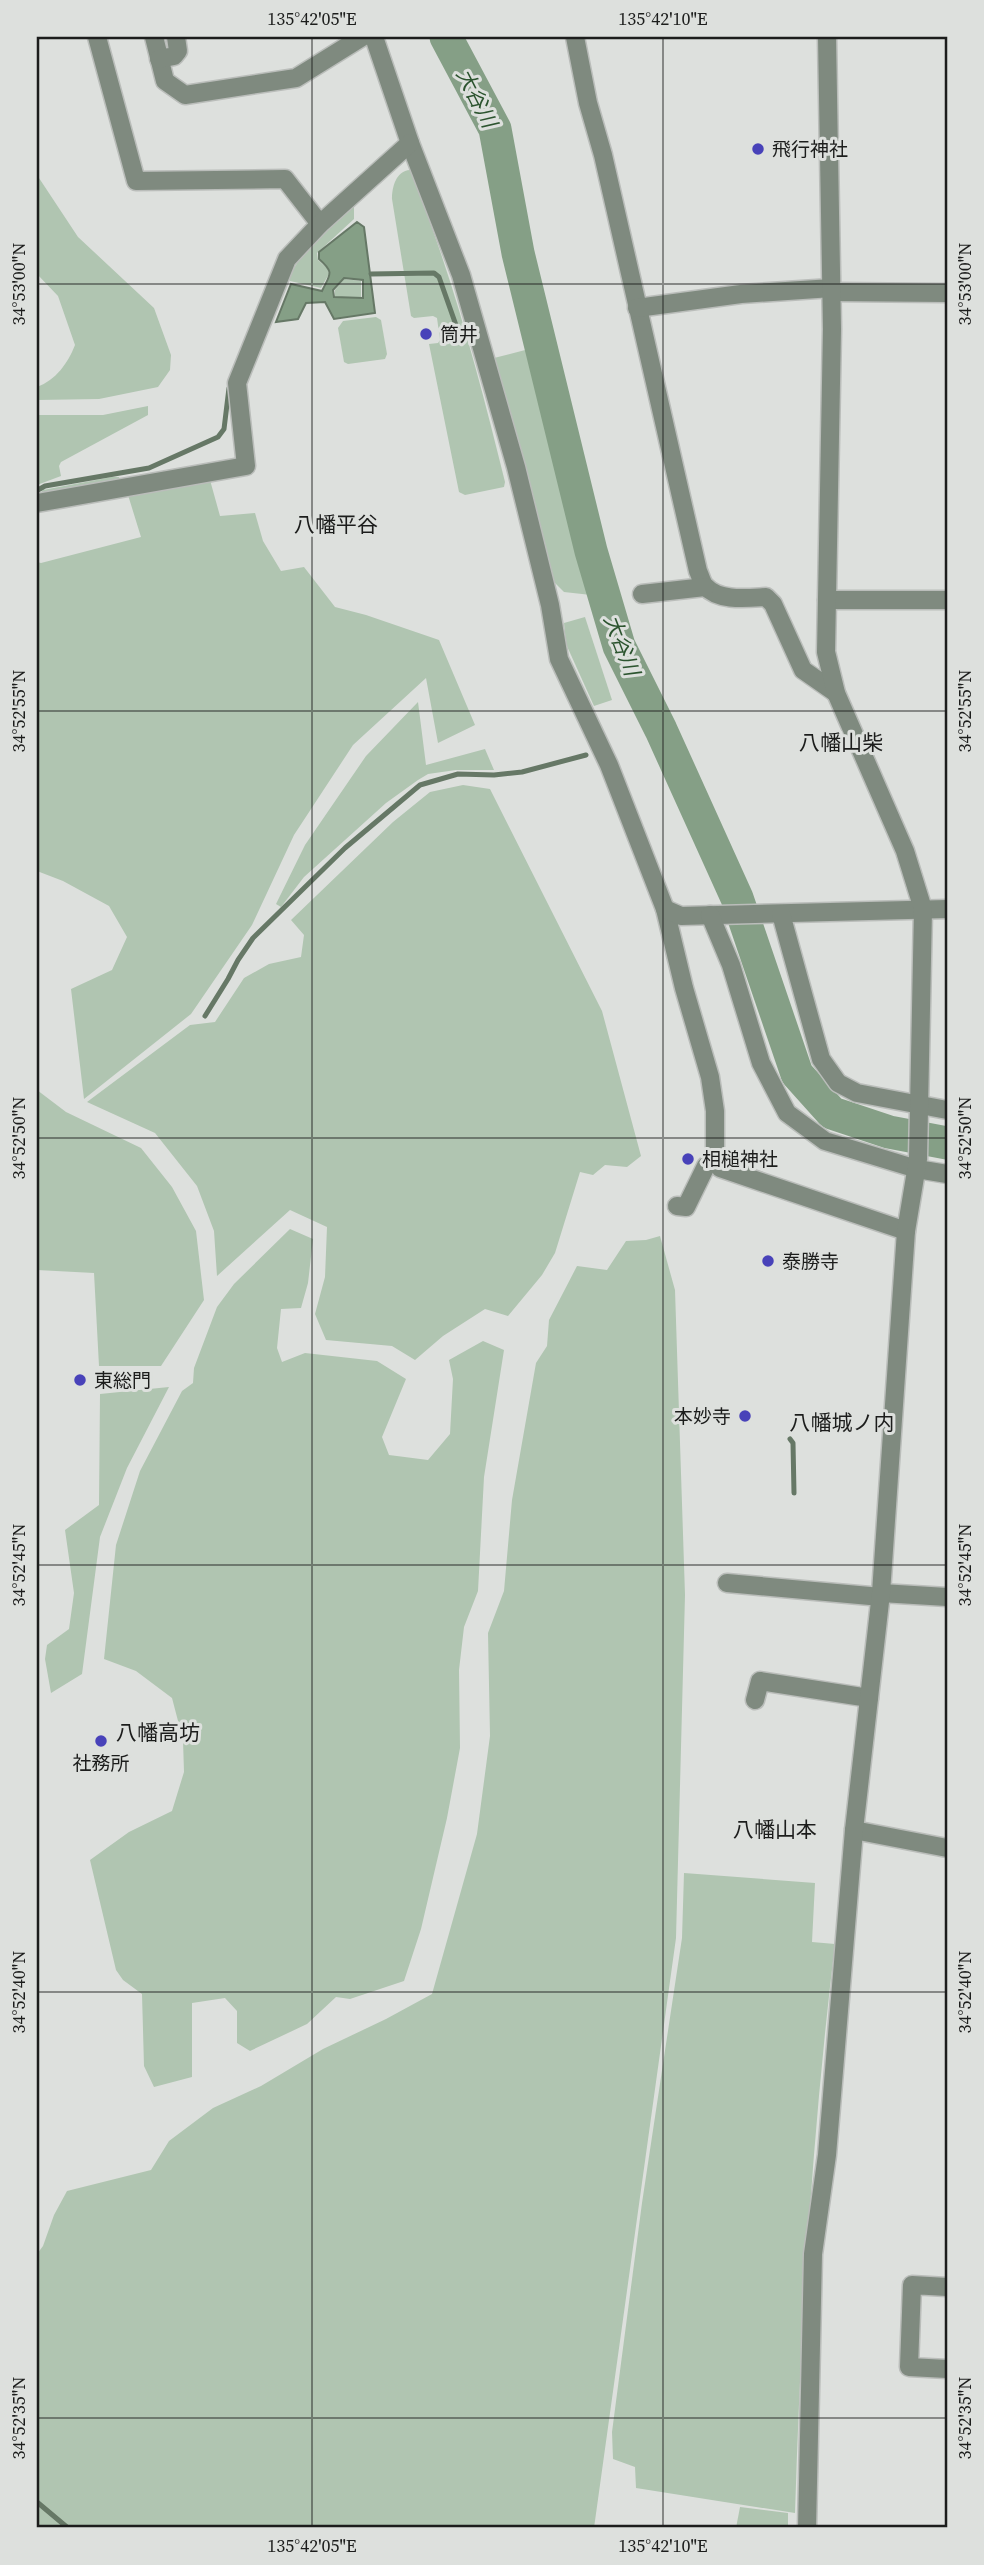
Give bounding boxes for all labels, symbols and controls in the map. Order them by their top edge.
text: 135°42'05"E [267,6,357,31]
text: 135°42'10"E [618,6,708,31]
water label: 大谷川 [450,63,505,134]
place label: 飛行神社 [772,136,848,162]
marker: 飛行神社 [750,141,766,157]
text: 34°53'00"N [6,243,31,325]
text: 34°53'00"N [952,243,977,325]
place label: 筒井 [440,321,478,347]
marker: 筒井 [418,326,434,342]
district label: 八幡平谷 [294,510,378,539]
water label: 大谷川 [597,610,648,681]
text: 34°52'55"N [6,670,31,752]
text: 34°52'55"N [952,670,977,752]
district label: 八幡山柴 [799,728,883,757]
text: 34°52'50"N [6,1097,31,1179]
text: 34°52'50"N [952,1097,977,1179]
place label: 相槌神社 [702,1146,778,1172]
marker: 相槌神社 [680,1151,696,1167]
place label: 泰勝寺 [782,1248,839,1274]
marker: 泰勝寺 [760,1253,776,1269]
place label: 東総門 [94,1367,151,1393]
marker: 東総門 [72,1372,88,1388]
place label: 本妙寺 [674,1403,731,1429]
marker: 本妙寺 [737,1408,753,1424]
district label: 八幡城ノ内 [790,1408,895,1437]
text: 34°52'45"N [6,1524,31,1606]
text: 34°52'45"N [952,1524,977,1606]
district label: 八幡高坊 [116,1718,200,1747]
marker: 社務所 [93,1733,109,1749]
place label: 社務所 [72,1750,130,1776]
district label: 八幡山本 [733,1815,817,1844]
text: 34°52'40"N [6,1951,31,2033]
text: 34°52'40"N [952,1951,977,2033]
text: 34°52'35"N [6,2377,31,2459]
text: 34°52'35"N [952,2377,977,2459]
text: 135°42'05"E [267,2533,357,2558]
text: 135°42'10"E [618,2533,708,2558]

